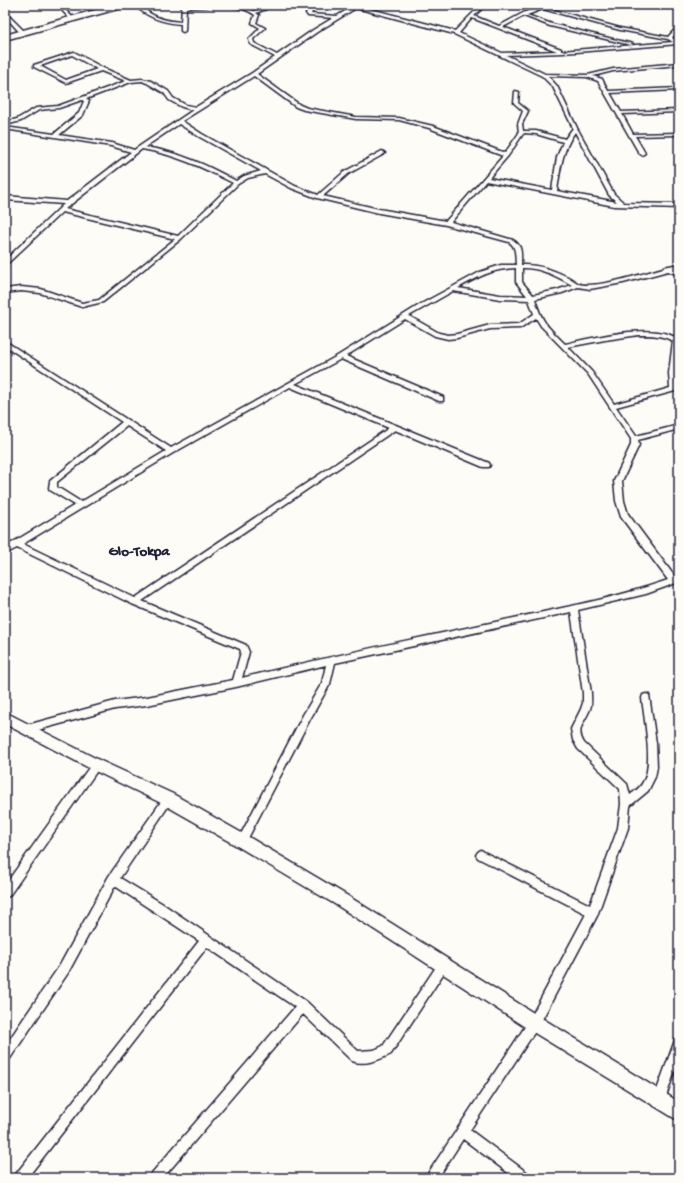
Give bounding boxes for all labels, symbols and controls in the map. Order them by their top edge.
district label: Glo-Tokpa [108,543,170,561]

